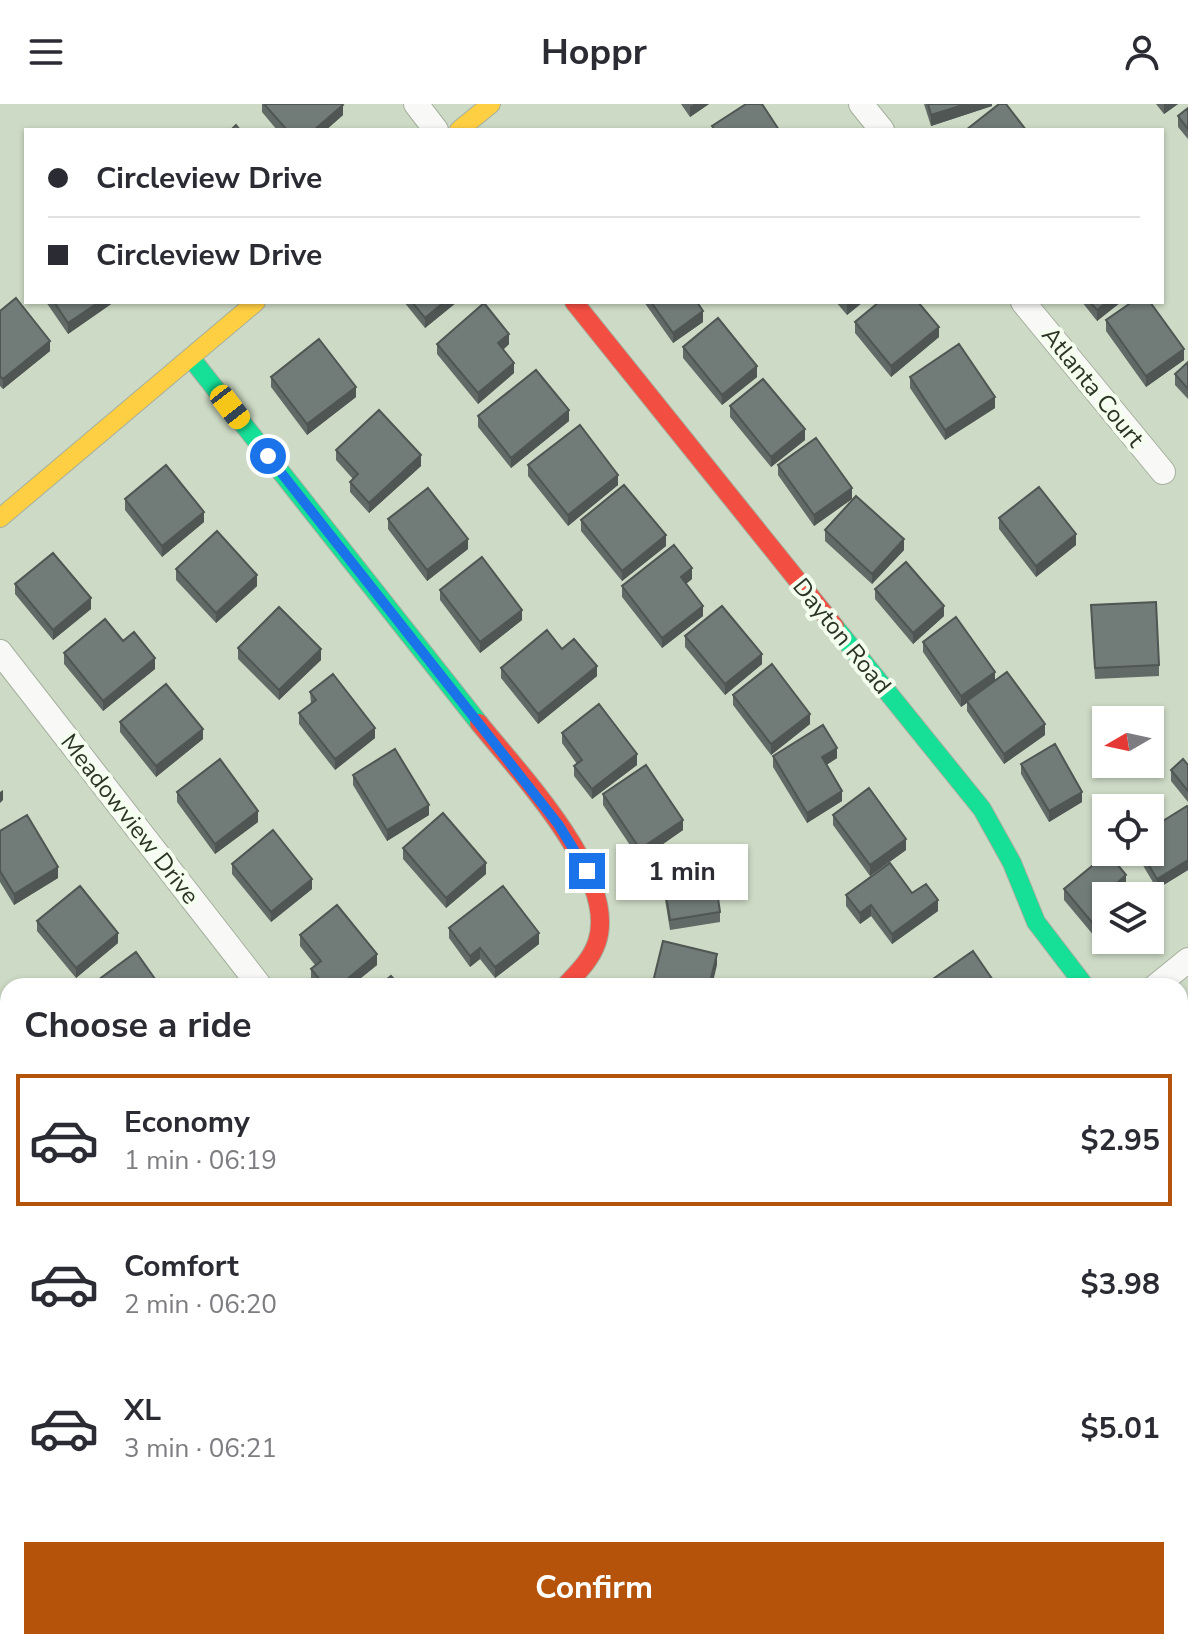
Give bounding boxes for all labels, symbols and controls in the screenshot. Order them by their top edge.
text: Hoppr [541,28,647,77]
icon: menu [24,30,68,74]
icon: person [1120,30,1164,74]
text: Circleview Drive [96,158,322,199]
text: Circleview Drive [96,235,322,276]
street label: Atlanta Court [1035,320,1152,454]
car [206,381,254,433]
route start [250,438,286,474]
street label: Dayton Road [785,571,899,701]
north arrow [1092,706,1164,778]
map controls [1092,706,1164,954]
street label: Meadowview Drive [53,727,207,911]
button: locate [1092,794,1164,866]
callout: 1 min [615,843,747,899]
route end [569,853,605,889]
text: 1 min [648,854,716,889]
button: layers [1092,882,1164,954]
text: Choose a ride [24,1001,252,1050]
text: Economy [124,1102,250,1143]
icon: car [28,1104,100,1176]
text: $2.95 [1081,1120,1160,1161]
text: 1 min · 06:19 [124,1143,277,1178]
text: Comfort [124,1246,239,1287]
icon: car [28,1248,100,1320]
text: $3.98 [1081,1264,1160,1305]
text: 2 min · 06:20 [124,1287,277,1322]
text: XL [124,1390,161,1431]
icon: car [28,1392,100,1464]
text: $5.01 [1081,1408,1160,1449]
text: 3 min · 06:21 [124,1431,277,1466]
button: Confirm [24,1542,1164,1634]

